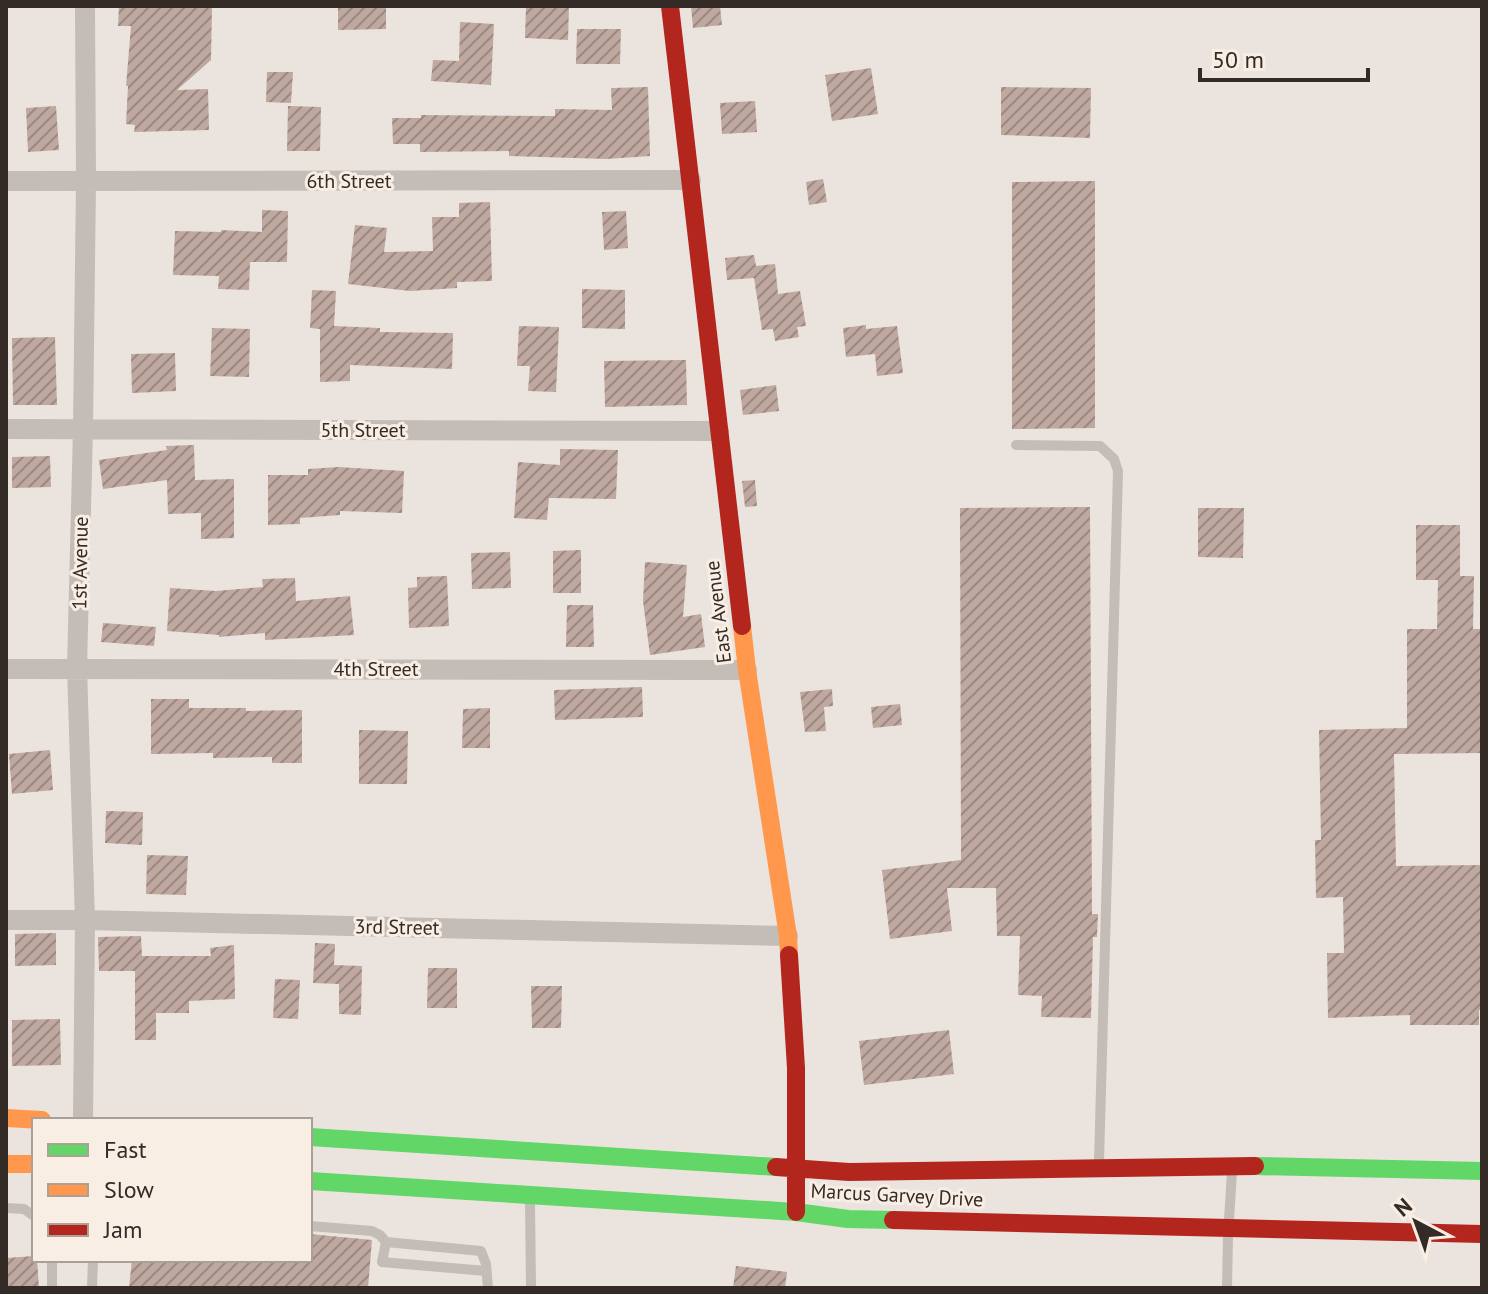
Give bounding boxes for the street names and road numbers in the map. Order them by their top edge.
street label: 6th Street [306,168,392,194]
street label: 5th Street [320,417,406,443]
street label: 1st Avenue [66,516,94,610]
street label: East Avenue [699,559,737,665]
street label: 4th Street [333,656,419,682]
street label: 3rd Street [354,913,440,941]
street label: Marcus Garvey Drive [810,1177,984,1213]

